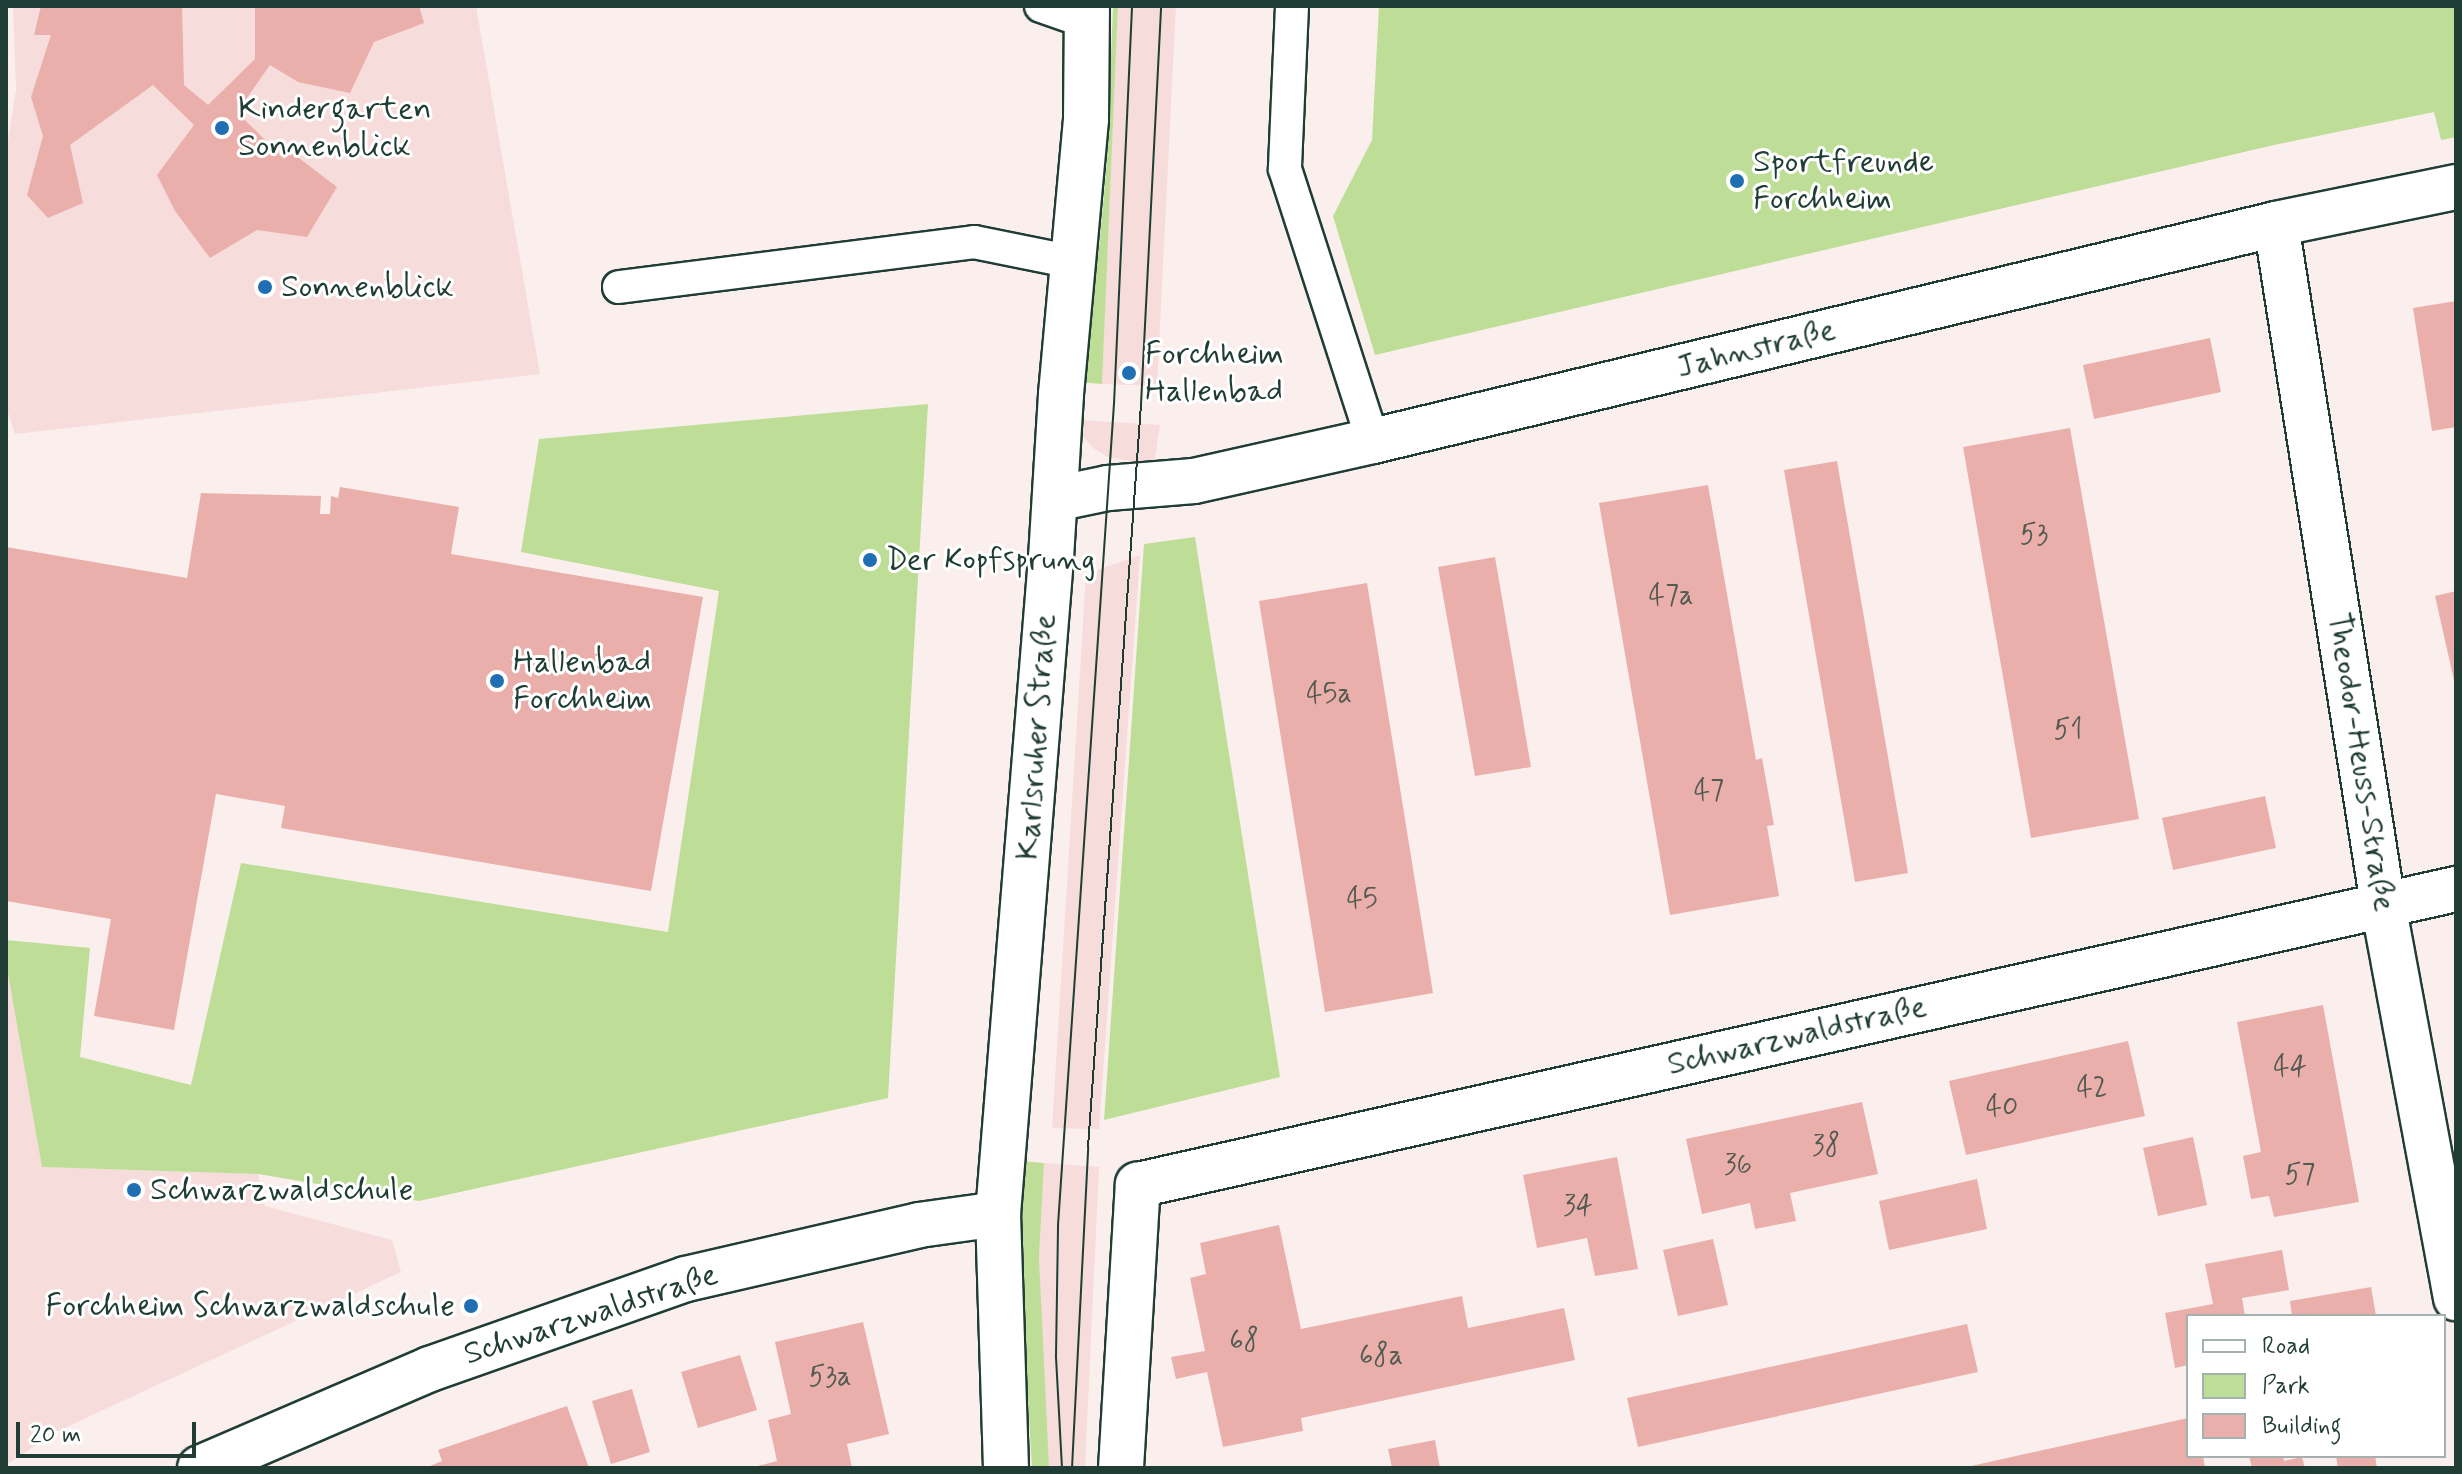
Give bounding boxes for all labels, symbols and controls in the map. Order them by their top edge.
place label: Kindergarten Sonnenblick [238,91,431,166]
marker: Kindergarten Sonnenblick [213,119,231,137]
place label: Sportfreunde Forchheim [1753,144,1934,219]
marker: Sportfreunde Forchheim [1728,172,1746,190]
place label: Sonnenblick [281,268,454,306]
marker: Sonnenblick [256,278,274,296]
street label: Jahnstraße [1673,311,1839,387]
place label: Forchheim Hallenbad [1145,336,1284,411]
marker: Forchheim Hallenbad [1120,364,1138,382]
house number: 53 [2020,519,2048,553]
place label: Der Kopfsprung [886,541,1096,579]
marker: Der Kopfsprung [861,551,879,569]
house number: 47a [1649,580,1693,614]
street label: Theodor-Heuss-Straße [2318,610,2404,914]
street label: Karlsruher Straße [1009,613,1065,861]
place label: Hallenbad Forchheim [513,644,652,719]
marker: Hallenbad Forchheim [488,672,506,690]
house number: 45a [1306,678,1352,712]
house number: 51 [2054,714,2082,748]
house number: 47 [1694,775,1724,809]
house number: 45 [1346,883,1378,917]
street label: Schwarzwaldstraße [1664,988,1930,1084]
house number: 44 [2273,1051,2307,1085]
house number: 42 [2076,1072,2108,1106]
house number: 40 [1986,1091,2018,1125]
house number: 38 [1812,1130,1840,1164]
house number: 36 [1724,1149,1752,1183]
house number: 57 [2285,1159,2315,1193]
place label: Schwarzwaldschule [150,1171,413,1209]
marker: Schwarzwaldschule [125,1181,143,1199]
house number: 34 [1563,1190,1593,1224]
street label: Schwarzwaldstraße [459,1256,723,1374]
place label: Forchheim Schwarzwaldschule [44,1287,455,1325]
marker: Forchheim Schwarzwaldschule [462,1297,480,1315]
legend [2186,1314,2446,1458]
house number: 68 [1229,1325,1259,1359]
text: Road [2262,1331,2310,1362]
house number: 68a [1359,1340,1403,1374]
house number: 53a [808,1361,852,1395]
text: Park [2262,1371,2310,1402]
scale bar [20,1406,200,1456]
text: Building [2262,1411,2342,1442]
text: 20 m [30,1420,81,1451]

